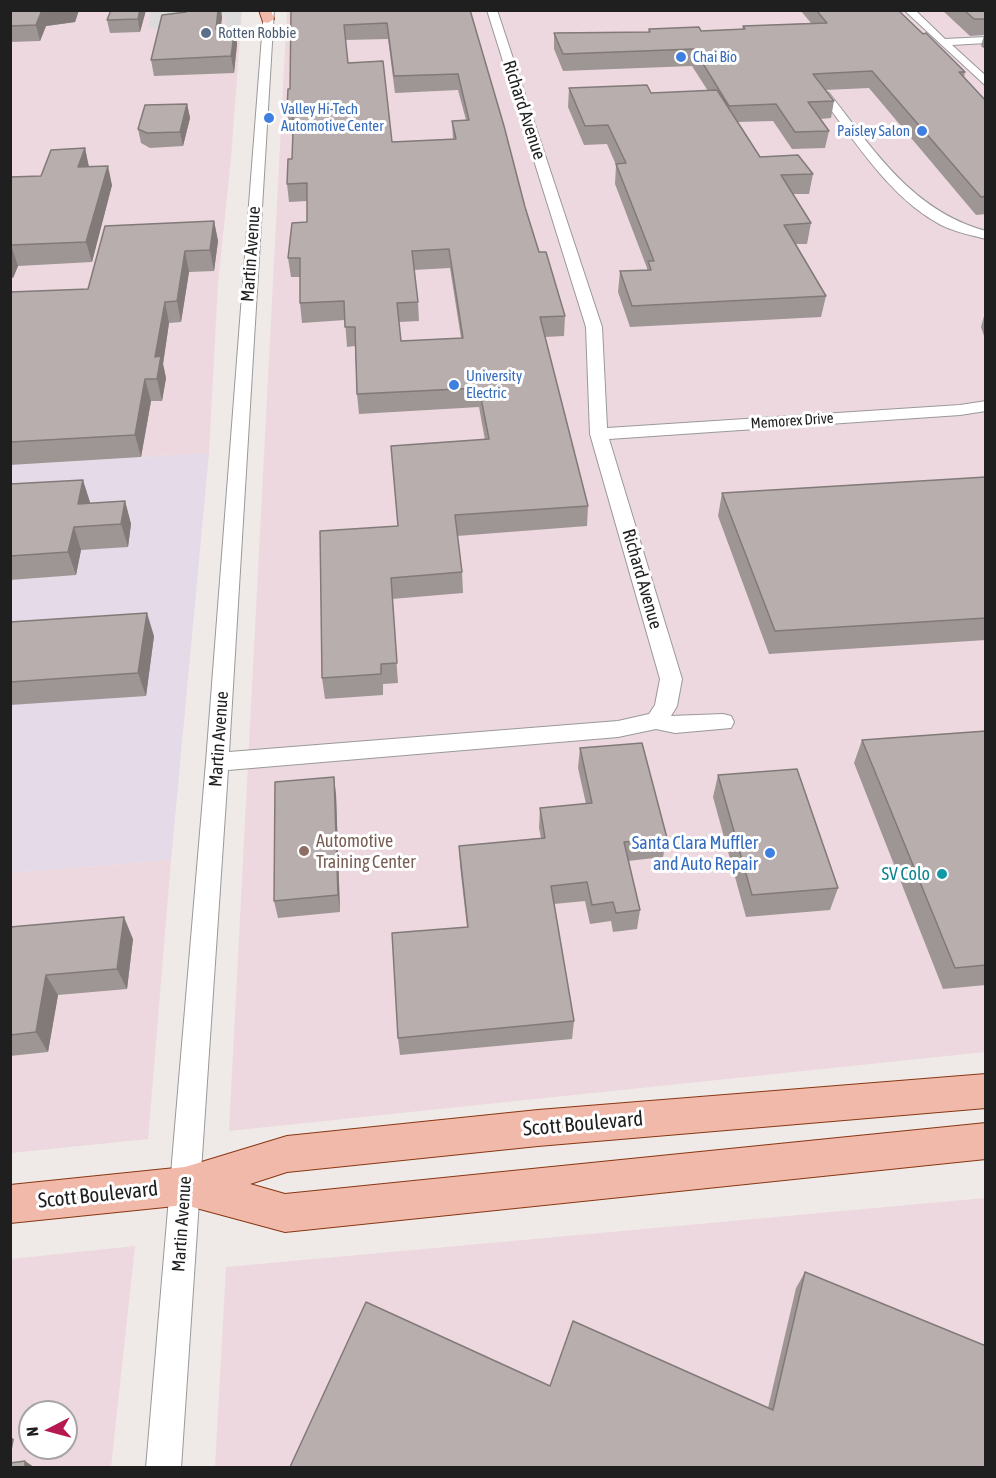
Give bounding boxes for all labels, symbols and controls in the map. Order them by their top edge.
place label: Rotten Robbie [218,24,296,42]
marker: Rotten Robbie [199,26,213,40]
place label: Chai Bio [693,48,737,66]
marker: Chai Bio [674,50,688,64]
street label: Richard Avenue [498,58,550,162]
place label: Valley Hi-Tech Automotive Center [281,100,384,135]
marker: Valley Hi-Tech Automotive Center [262,111,276,125]
place label: Paisley Salon [837,122,910,140]
marker: Paisley Salon [915,124,929,138]
street label: Martin Avenue [237,205,265,303]
place label: University Electric [466,367,522,402]
marker: University Electric [447,378,461,392]
street label: Memorex Drive [750,409,834,433]
street label: Richard Avenue [617,527,667,631]
street label: Martin Avenue [205,690,233,788]
place label: Automotive Training Center [316,830,416,872]
place label: Santa Clara Muffler and Auto Repair [632,832,758,874]
marker: Automotive Training Center [297,844,311,858]
marker: Santa Clara Muffler and Auto Repair [763,846,777,860]
place label: SV Colo [882,863,930,885]
marker: SV Colo [935,867,949,881]
street label: Scott Boulevard [522,1106,644,1142]
street label: Martin Avenue [168,1175,196,1273]
street label: Scott Boulevard [37,1176,159,1214]
north arrow [18,1400,78,1460]
text: N [23,1426,42,1437]

